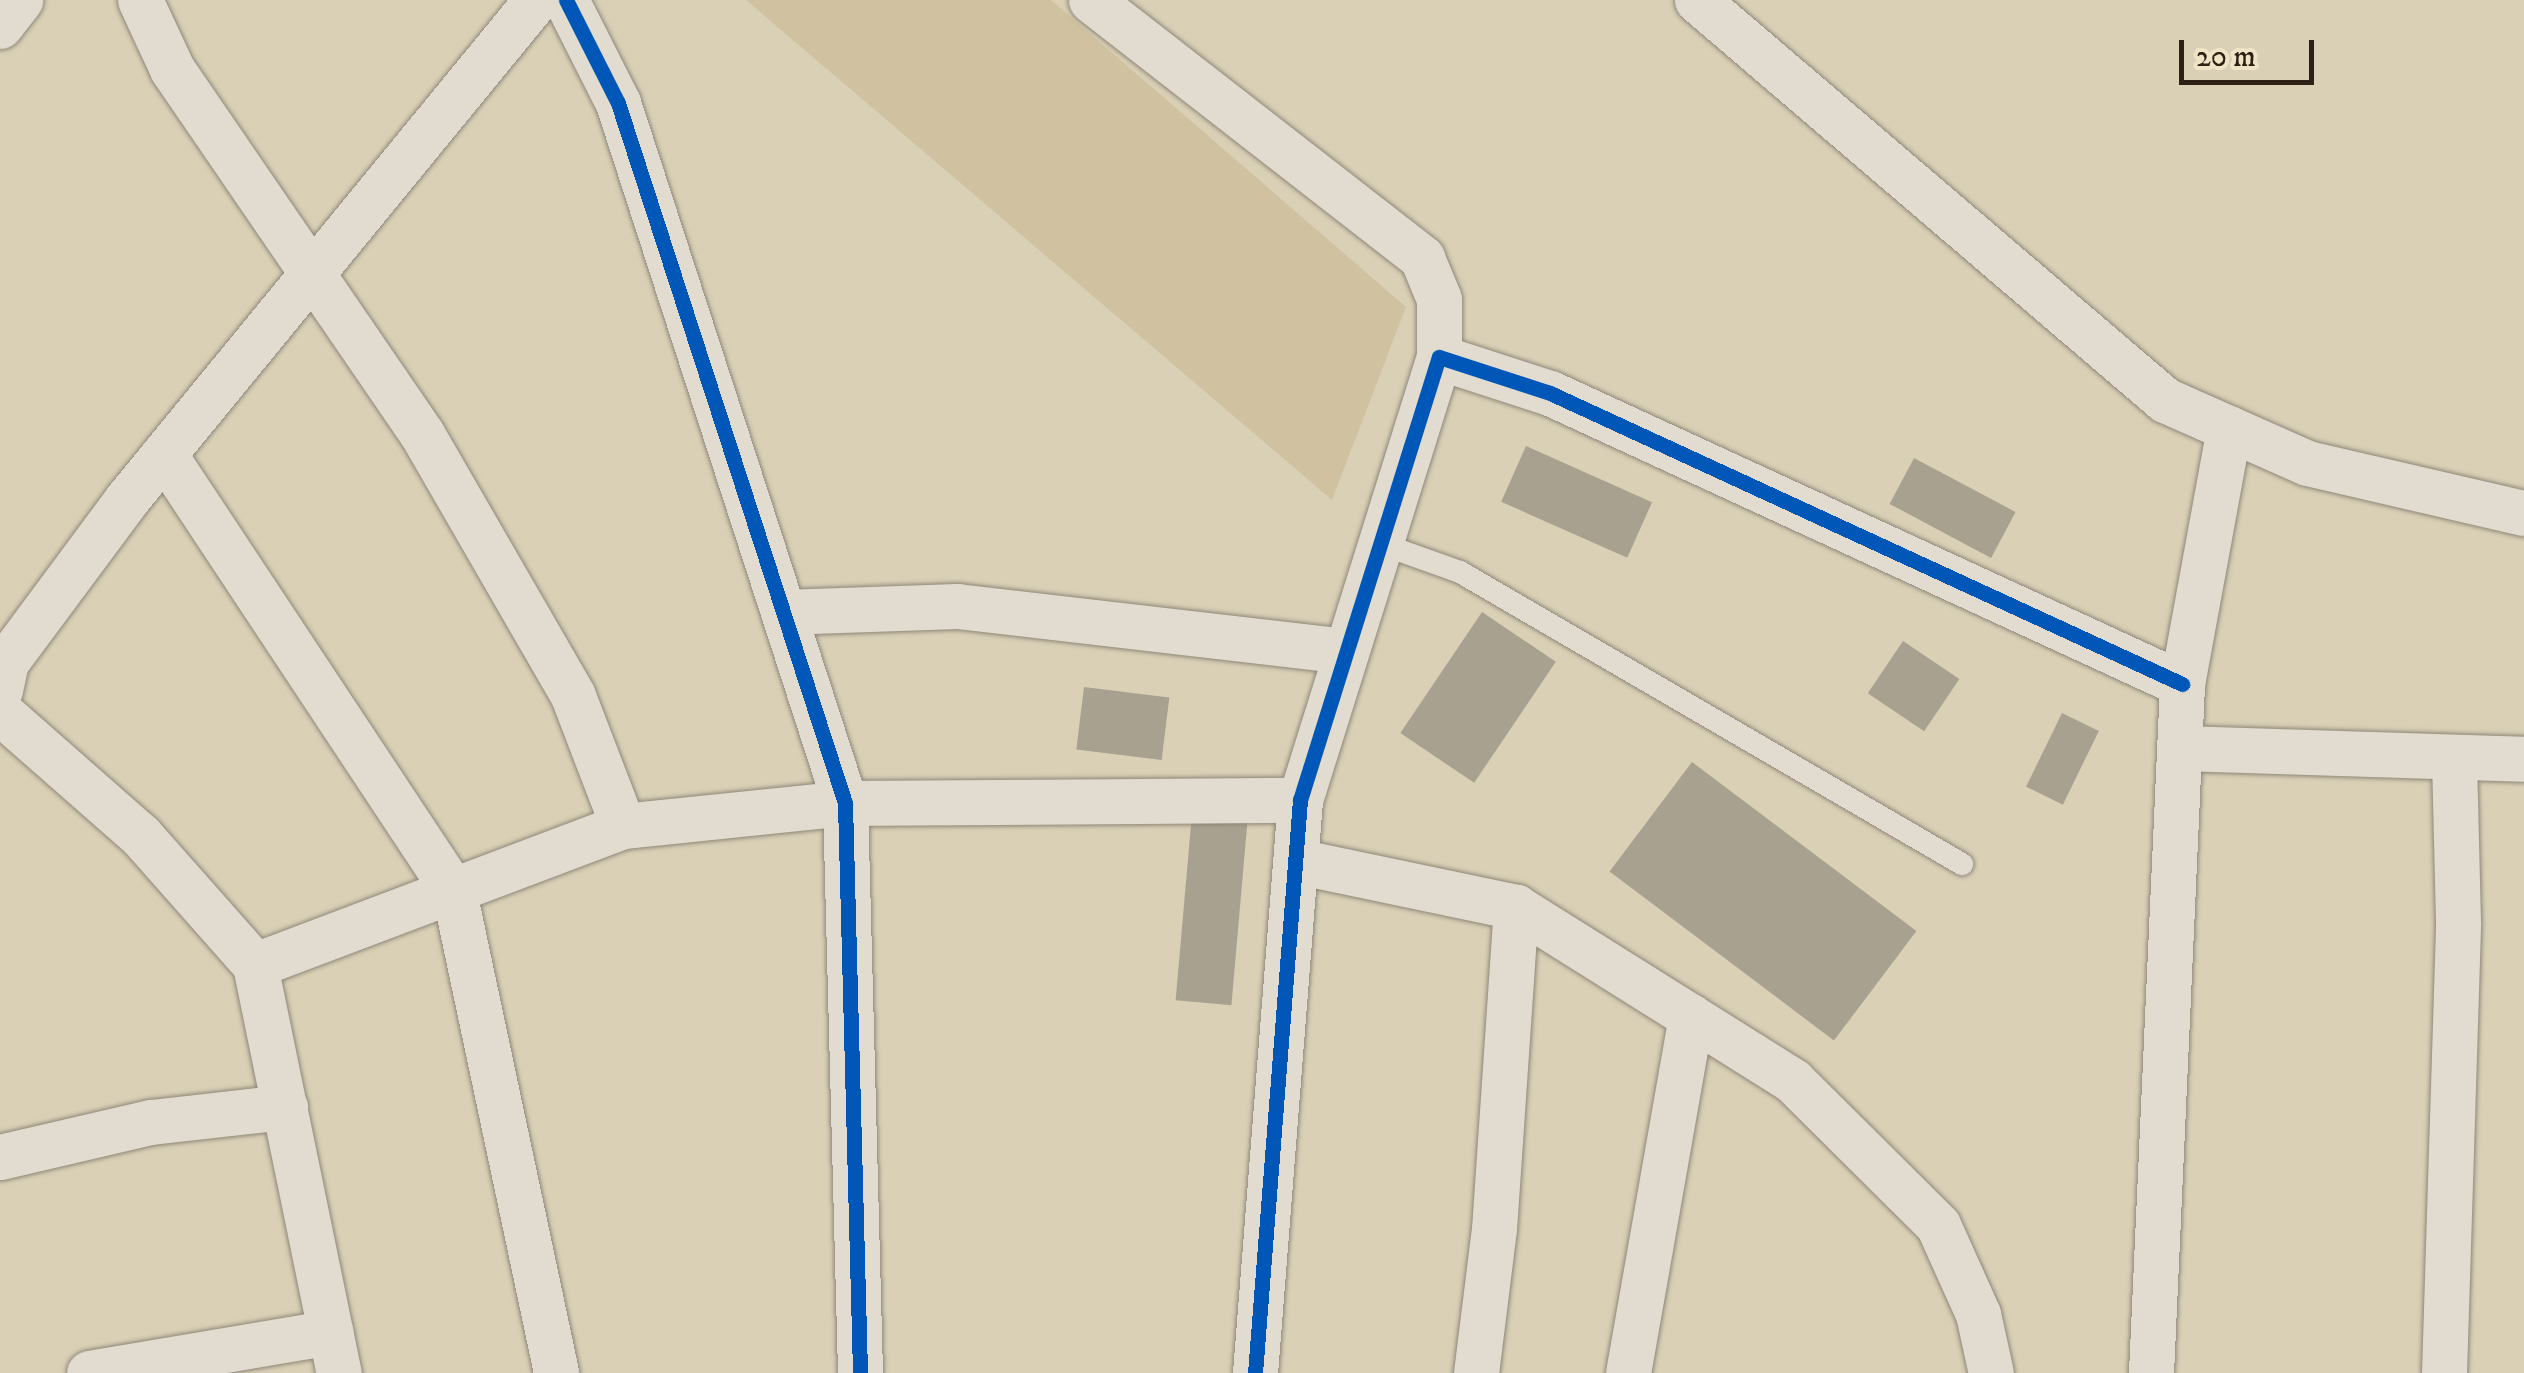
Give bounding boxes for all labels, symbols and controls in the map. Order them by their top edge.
scale bar [2184,20,2319,82]
text: 20 m [2196,39,2256,76]

